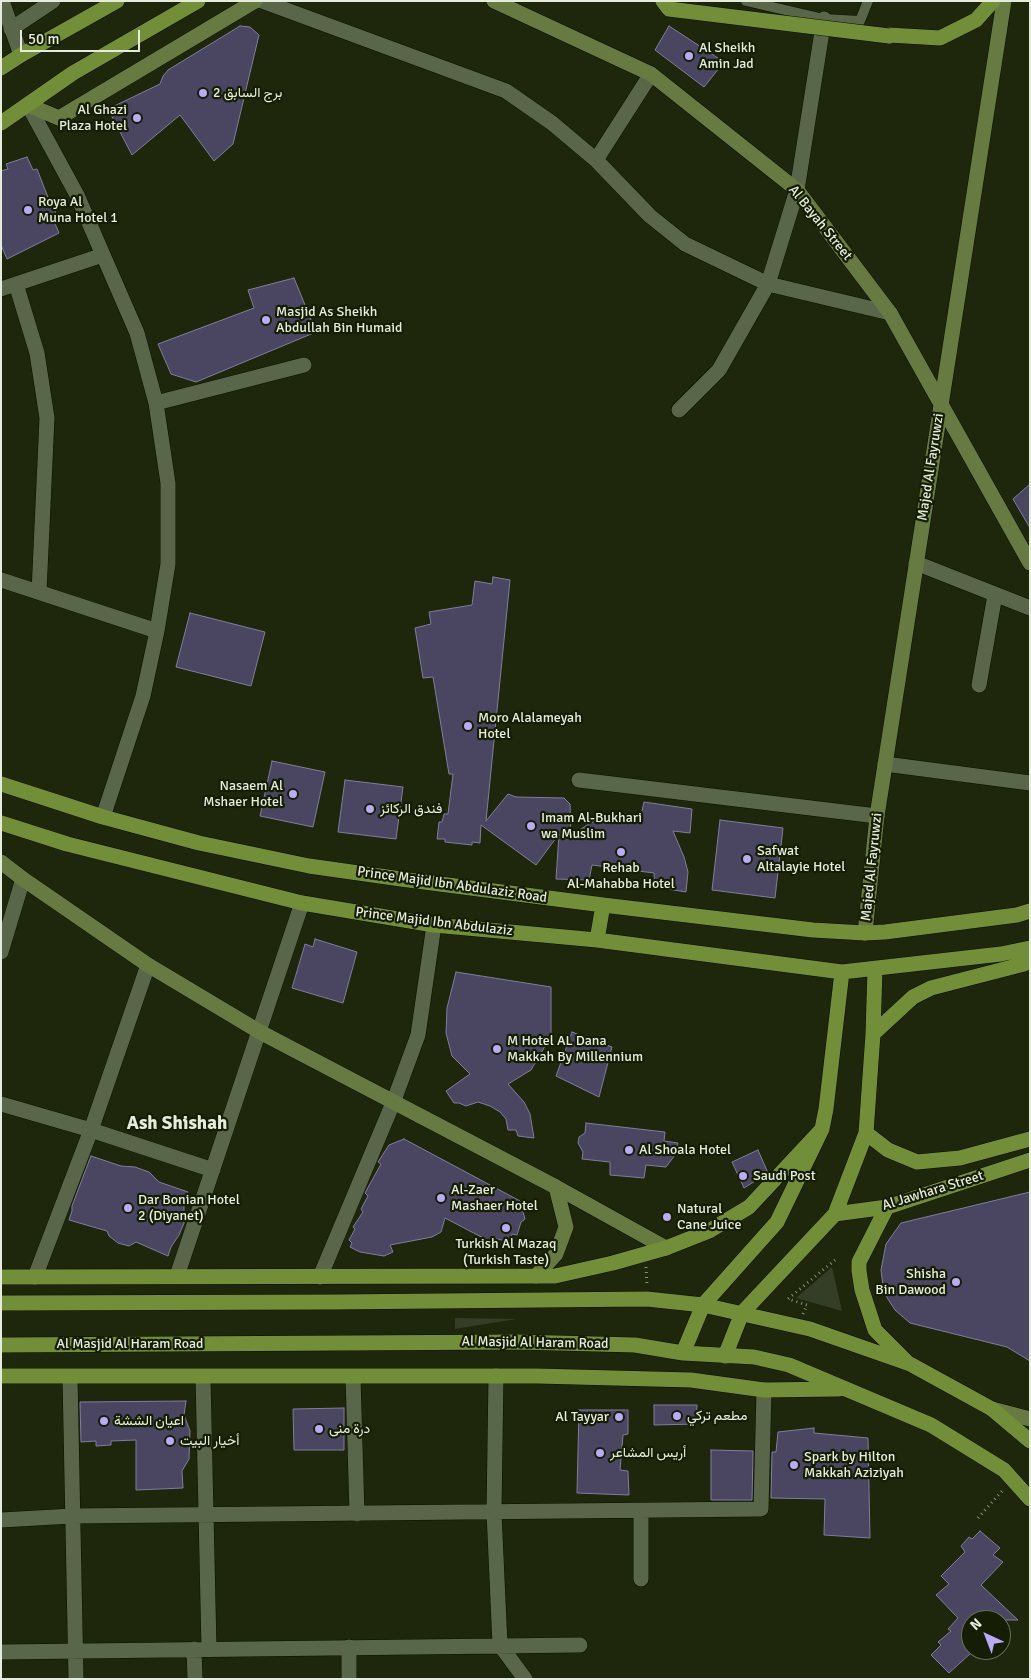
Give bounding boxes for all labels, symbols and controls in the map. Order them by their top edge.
scale bar [22,20,142,52]
text: 50 m [28,30,59,48]
place label: Al Sheikh Amin Jad [699,40,755,72]
marker: Al Sheikh Amin Jad [683,50,695,62]
place label: برج السابق 2 [213,85,282,101]
marker: برج السابق 2 [197,87,209,99]
place label: Al Ghazi Plaza Hotel [59,102,127,134]
marker: Al Ghazi Plaza Hotel [131,112,143,124]
street label: Al Bayah Street [785,182,855,264]
place label: Roya Al Muna Hotel 1 [38,194,118,226]
marker: Roya Al Muna Hotel 1 [22,204,34,216]
place label: Masjid As Sheikh Abdullah Bin Humaid [276,304,402,336]
marker: Masjid As Sheikh Abdullah Bin Humaid [260,314,272,326]
street label: Majed Al Fayruwzi [914,412,948,522]
place label: Moro Alalameyah Hotel [478,710,582,742]
marker: Moro Alalameyah Hotel [462,720,474,732]
place label: Nasaem Al Mshaer Hotel [203,778,283,810]
marker: Nasaem Al Mshaer Hotel [287,788,299,800]
place label: فندق الركائز [380,801,442,817]
marker: فندق الركائز [364,803,376,815]
place label: Imam Al-Bukhari wa Muslim [541,810,642,842]
street label: Majed Al Fayruwzi [858,812,886,922]
marker: Imam Al-Bukhari wa Muslim [525,820,537,832]
place label: Safwat Altalayie Hotel [757,843,845,876]
marker: Rehab Al-Mahabba Hotel [615,846,627,858]
marker: Safwat Altalayie Hotel [741,853,753,865]
place label: Rehab Al-Mahabba Hotel [567,860,675,892]
street label: Prince Majid Ibn Abdulaziz Road [356,863,548,907]
street label: Prince Majid Ibn Abdulaziz [354,904,514,940]
place label: M Hotel AL Dana Makkah By Millennium [507,1033,643,1066]
marker: M Hotel AL Dana Makkah By Millennium [491,1043,503,1055]
district label: Ash Shishah [127,1113,227,1135]
place label: Al Shoala Hotel [639,1142,731,1158]
marker: Al Shoala Hotel [623,1144,635,1156]
place label: Saudi Post [753,1168,816,1184]
street label: Al Jawhara Street [880,1168,986,1214]
marker: Saudi Post [737,1170,749,1182]
place label: Al-Zaer Mashaer Hotel [451,1182,538,1214]
place label: Dar Bonian Hotel 2 (Diyanet) [138,1192,240,1224]
marker: Al-Zaer Mashaer Hotel [435,1192,447,1204]
place label: Natural Cane Juice [677,1201,741,1234]
marker: Dar Bonian Hotel 2 (Diyanet) [122,1202,134,1214]
marker: Natural Cane Juice [661,1211,673,1223]
marker: Turkish Al Mazaq (Turkish Taste) [500,1222,512,1234]
place label: Turkish Al Mazaq (Turkish Taste) [456,1236,556,1268]
place label: Shisha Bin Dawood [875,1266,946,1298]
marker: Shisha Bin Dawood [950,1276,962,1288]
street label: Al Masjid Al Haram Road [461,1333,609,1353]
street label: Al Masjid Al Haram Road [57,1336,203,1352]
place label: مطعم تركي [687,1408,748,1424]
place label: Al Tayyar [555,1409,609,1425]
marker: مطعم تركي [671,1410,683,1422]
marker: Al Tayyar [613,1411,625,1423]
place label: اعيان الششة [114,1413,184,1429]
marker: اعيان الششة [98,1415,110,1427]
place label: درة منى [329,1421,370,1437]
marker: درة منى [313,1423,325,1435]
place label: أخيار البيت [180,1433,239,1449]
marker: أخيار البيت [164,1435,176,1447]
place label: أريس المشاعر [610,1445,686,1461]
marker: أريس المشاعر [594,1447,606,1459]
place label: Spark by Hilton Makkah Aziziyah [804,1449,904,1481]
marker: Spark by Hilton Makkah Aziziyah [788,1459,800,1471]
north arrow [961,1610,1011,1660]
text: N [967,1615,985,1634]

